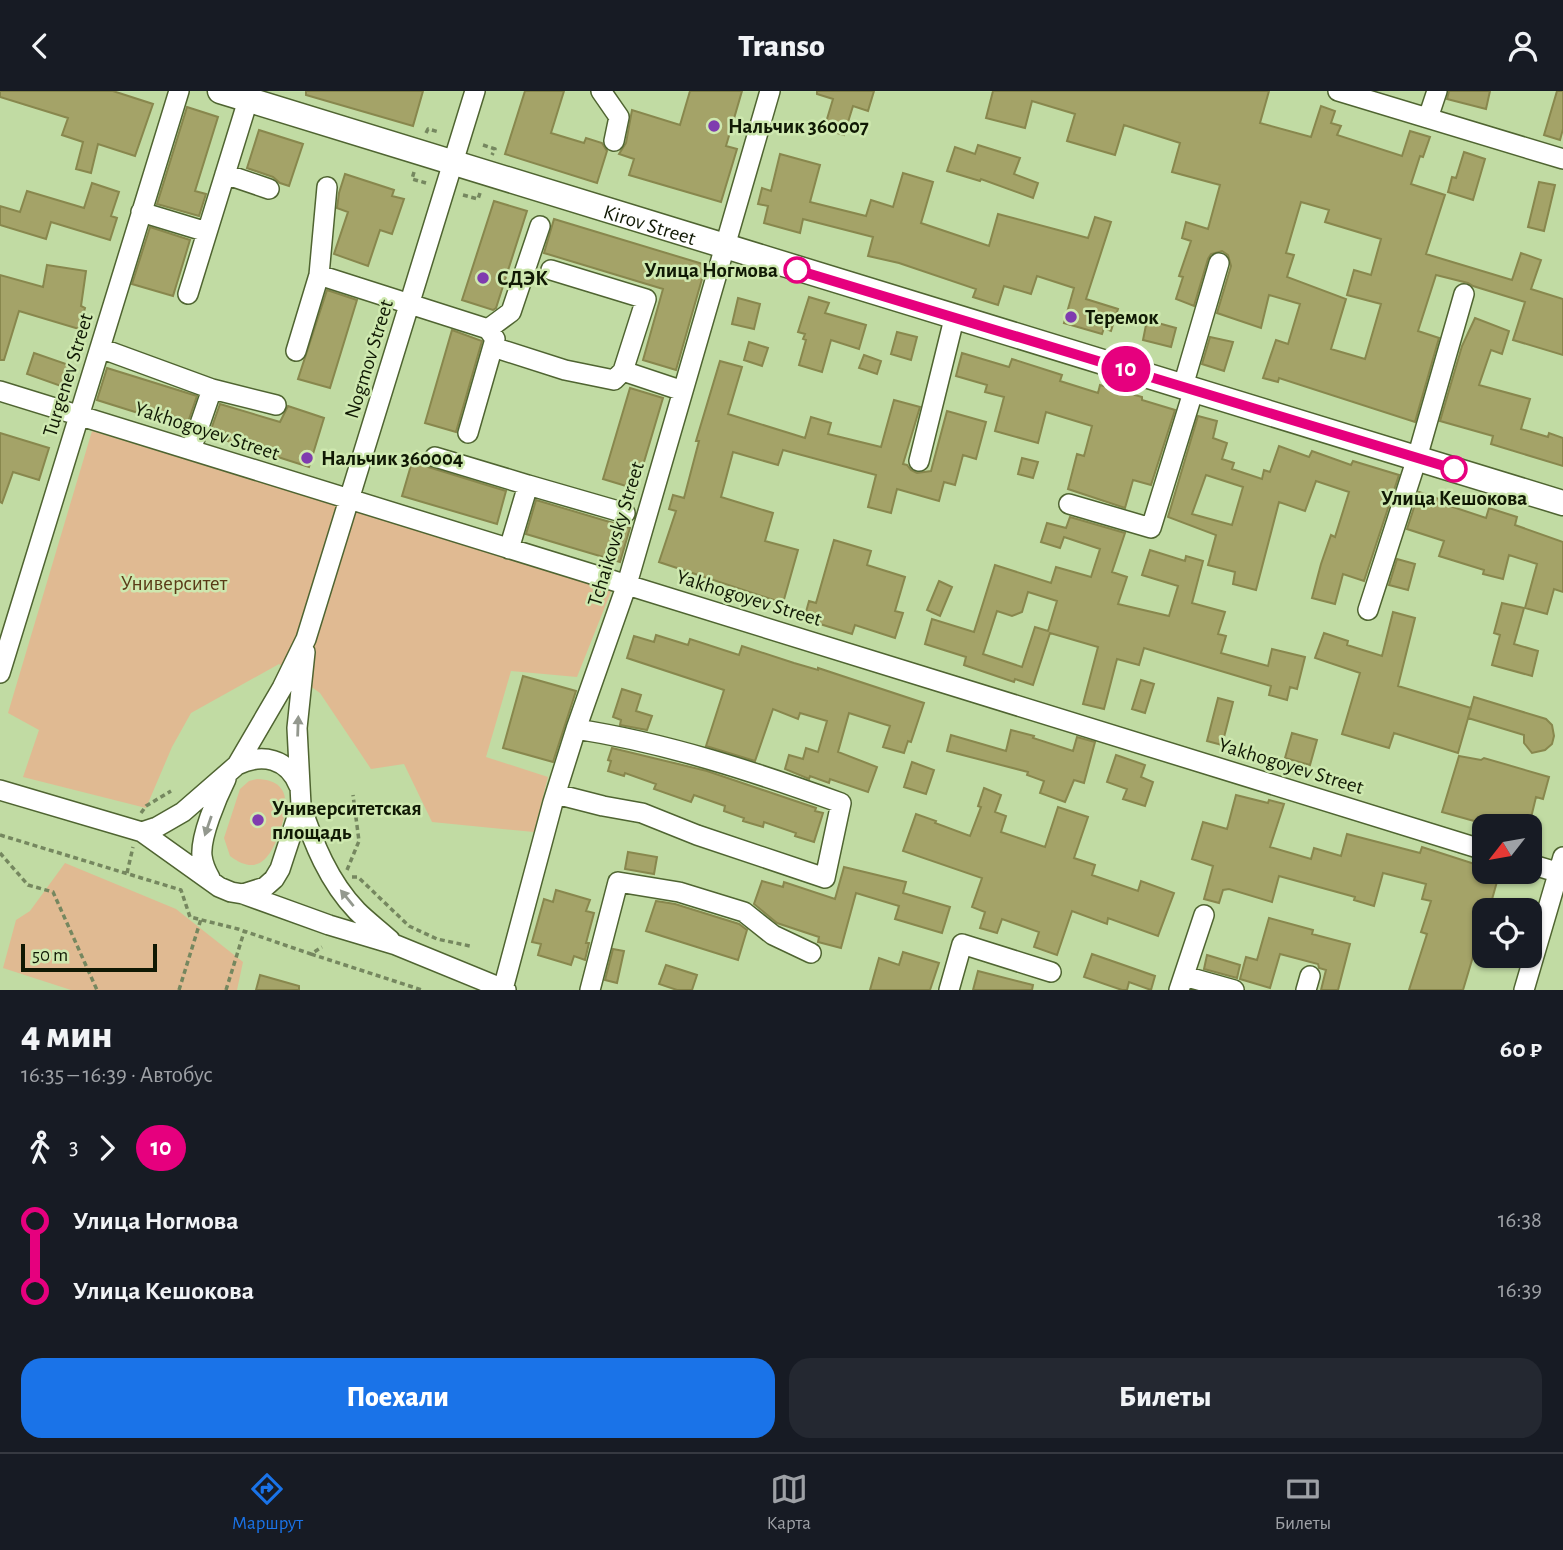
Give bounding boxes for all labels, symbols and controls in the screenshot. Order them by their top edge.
icon: back [21,27,59,65]
icon: person [1504,27,1542,65]
text: Transo [738,30,825,62]
place label: Нальчик 360007 [728,116,869,137]
marker: Нальчик 360007 [706,118,722,134]
street label: Kirov Street [601,201,699,249]
marker: Улица Ногмова [784,257,810,283]
place label: Улица Ногмова [644,260,778,281]
place label: СДЭК [497,268,548,289]
marker: СДЭК [475,270,491,286]
street label: Nogmov Street [341,297,397,421]
place label: Теремок [1085,307,1159,328]
marker: Теремок [1063,309,1079,325]
street label: Turgenev Street [39,310,97,439]
line badge: 10 [1094,346,1158,392]
text: 10 [1115,357,1137,381]
street label: Yakhogoyev Street [132,398,282,464]
place label: Нальчик 360004 [321,448,463,469]
marker: Нальчик 360004 [299,450,315,466]
marker: Улица Кешокова [1441,456,1467,482]
street label: Tchaikovsky Street [584,459,648,609]
place label: Улица Кешокова [1381,488,1527,509]
street label: Yakhogoyev Street [674,566,824,630]
park label: Университет [121,573,228,594]
one-way arrow [292,715,304,737]
street label: Yakhogoyev Street [1216,734,1366,798]
place label: Университетская площадь [272,798,422,843]
marker: Университетская площадь [250,812,266,828]
north arrow [1472,814,1542,884]
map controls [1472,814,1542,968]
one-way arrow [202,816,213,837]
one-way arrow [340,890,355,907]
button: locate [1472,898,1542,968]
scale bar [21,941,158,973]
text: 50 m [32,946,68,965]
text: 4 мин [21,1017,113,1055]
text: 60 ₽ [1500,1036,1542,1062]
text: 16:35 – 16:39 · Автобус [21,1064,213,1087]
icon: walk [21,1129,59,1167]
icon: forward [88,1129,126,1167]
text: 3 [69,1136,78,1159]
text: 10 [150,1136,172,1160]
text: Улица Ногмова [73,1208,239,1234]
text: 16:38 [1498,1209,1542,1232]
text: Улица Кешокова [73,1278,254,1304]
text: 16:39 [1498,1279,1542,1302]
button: Поехали [21,1358,775,1438]
button: Билеты [789,1358,1542,1438]
tab: Маршрут [232,1470,303,1535]
tab: Карта [766,1470,811,1535]
tab: Билеты [1274,1470,1331,1535]

